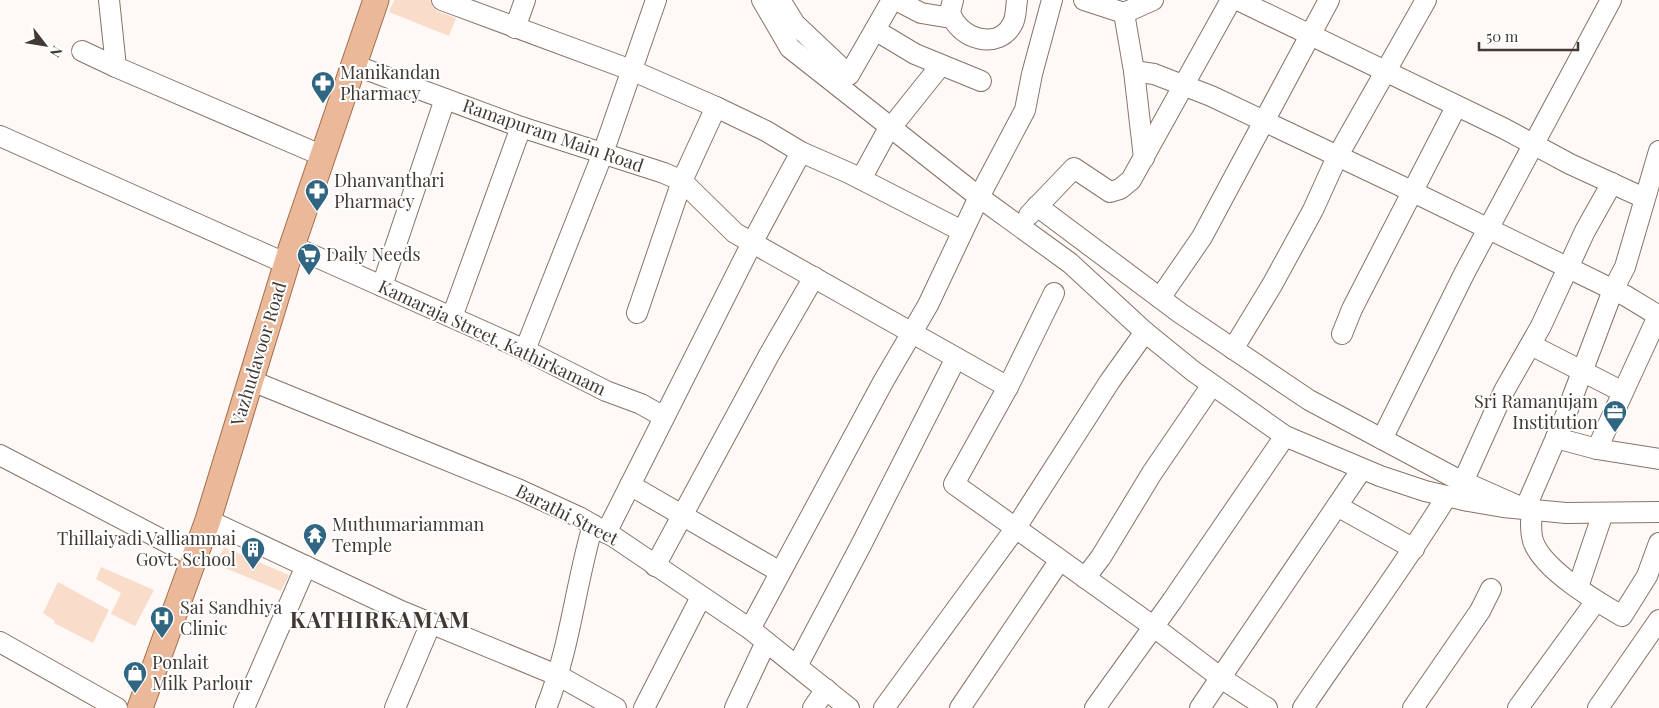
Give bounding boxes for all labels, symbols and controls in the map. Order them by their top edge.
north arrow [20,20,70,70]
scale bar [1479,20,1578,52]
text: 50 m [1486,26,1519,46]
text: N [46,43,67,61]
place label: Manikandan Pharmacy [340,60,440,105]
pharmacy icon: Manikandan Pharmacy [310,70,336,104]
street label: Ramapuram Main Road [460,93,648,177]
place label: Dhanvanthari Pharmacy [334,168,445,213]
pharmacy icon: Dhanvanthari Pharmacy [304,178,330,212]
supermarket icon: Daily Needs [296,242,322,276]
place label: Daily Needs [326,242,421,266]
street label: Kamaraja Street, Kathirkamam [375,274,610,400]
street label: Vazhudavoor Road [224,278,292,430]
place label: Sri Ramanujam Institution [1474,389,1598,434]
office icon: Sri Ramanujam Institution [1602,399,1628,433]
street label: Barathi Street [512,478,623,551]
place label: Muthumariamman Temple [332,512,484,557]
temple icon: Muthumariamman Temple [302,522,328,556]
place label: Thillaiyadi Valliammai Govt. School [57,526,236,571]
building icon: Thillaiyadi Valliammai Govt. School [240,536,266,570]
place label: Sai Sandhiya Clinic [180,595,282,640]
district label: KATHIRKAMAM [290,604,470,634]
hospital icon: Sai Sandhiya Clinic [149,605,175,639]
place label: Ponlait Milk Parlour [152,650,253,695]
shop icon: Ponlait Milk Parlour [122,660,148,694]

